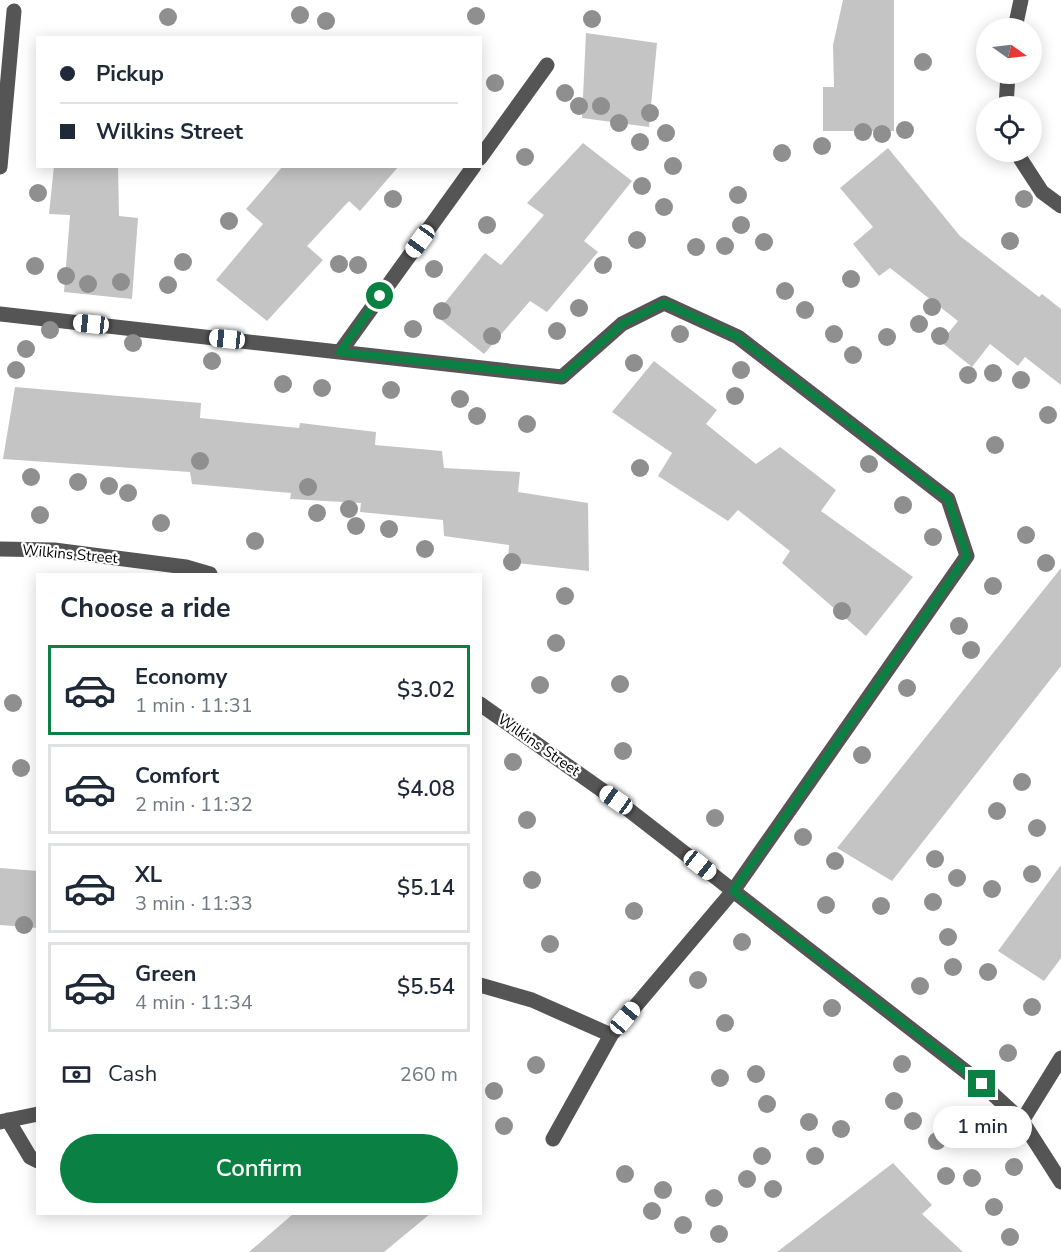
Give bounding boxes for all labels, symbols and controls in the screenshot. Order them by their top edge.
north arrow [976,18,1042,84]
map controls [976,18,1042,162]
text: Pickup [96,59,164,89]
button: locate [976,96,1042,162]
text: Wilkins Street [96,117,243,147]
car [402,221,438,261]
route start [366,282,393,309]
car [72,313,110,335]
car [208,328,246,350]
street label: Wilkins Street [21,540,119,568]
text: Choose a ride [60,590,231,627]
text: Economy [135,662,227,692]
icon: car [63,663,117,717]
text: $3.02 [397,675,455,705]
text: 1 min · 11:31 [135,692,253,719]
street label: Wilkins Street [494,709,585,781]
text: Comfort [135,761,219,791]
icon: car [63,762,117,816]
text: $4.08 [397,774,455,804]
car [596,782,636,818]
text: 2 min · 11:32 [135,791,253,818]
car [680,847,720,883]
text: XL [135,860,162,890]
icon: car [63,861,117,915]
text: $5.14 [397,873,455,903]
text: 3 min · 11:33 [135,890,253,917]
text: Green [135,959,196,989]
icon: car [63,960,117,1014]
text: $5.54 [397,972,455,1002]
text: 4 min · 11:34 [135,989,253,1016]
car [607,998,643,1038]
icon: cash [60,1058,93,1091]
text: Cash [108,1059,157,1089]
text: 260 m [400,1061,458,1088]
route end [968,1070,995,1097]
callout: 1 min [932,1105,1032,1147]
text: 1 min [957,1113,1008,1140]
button: Confirm [60,1134,458,1203]

